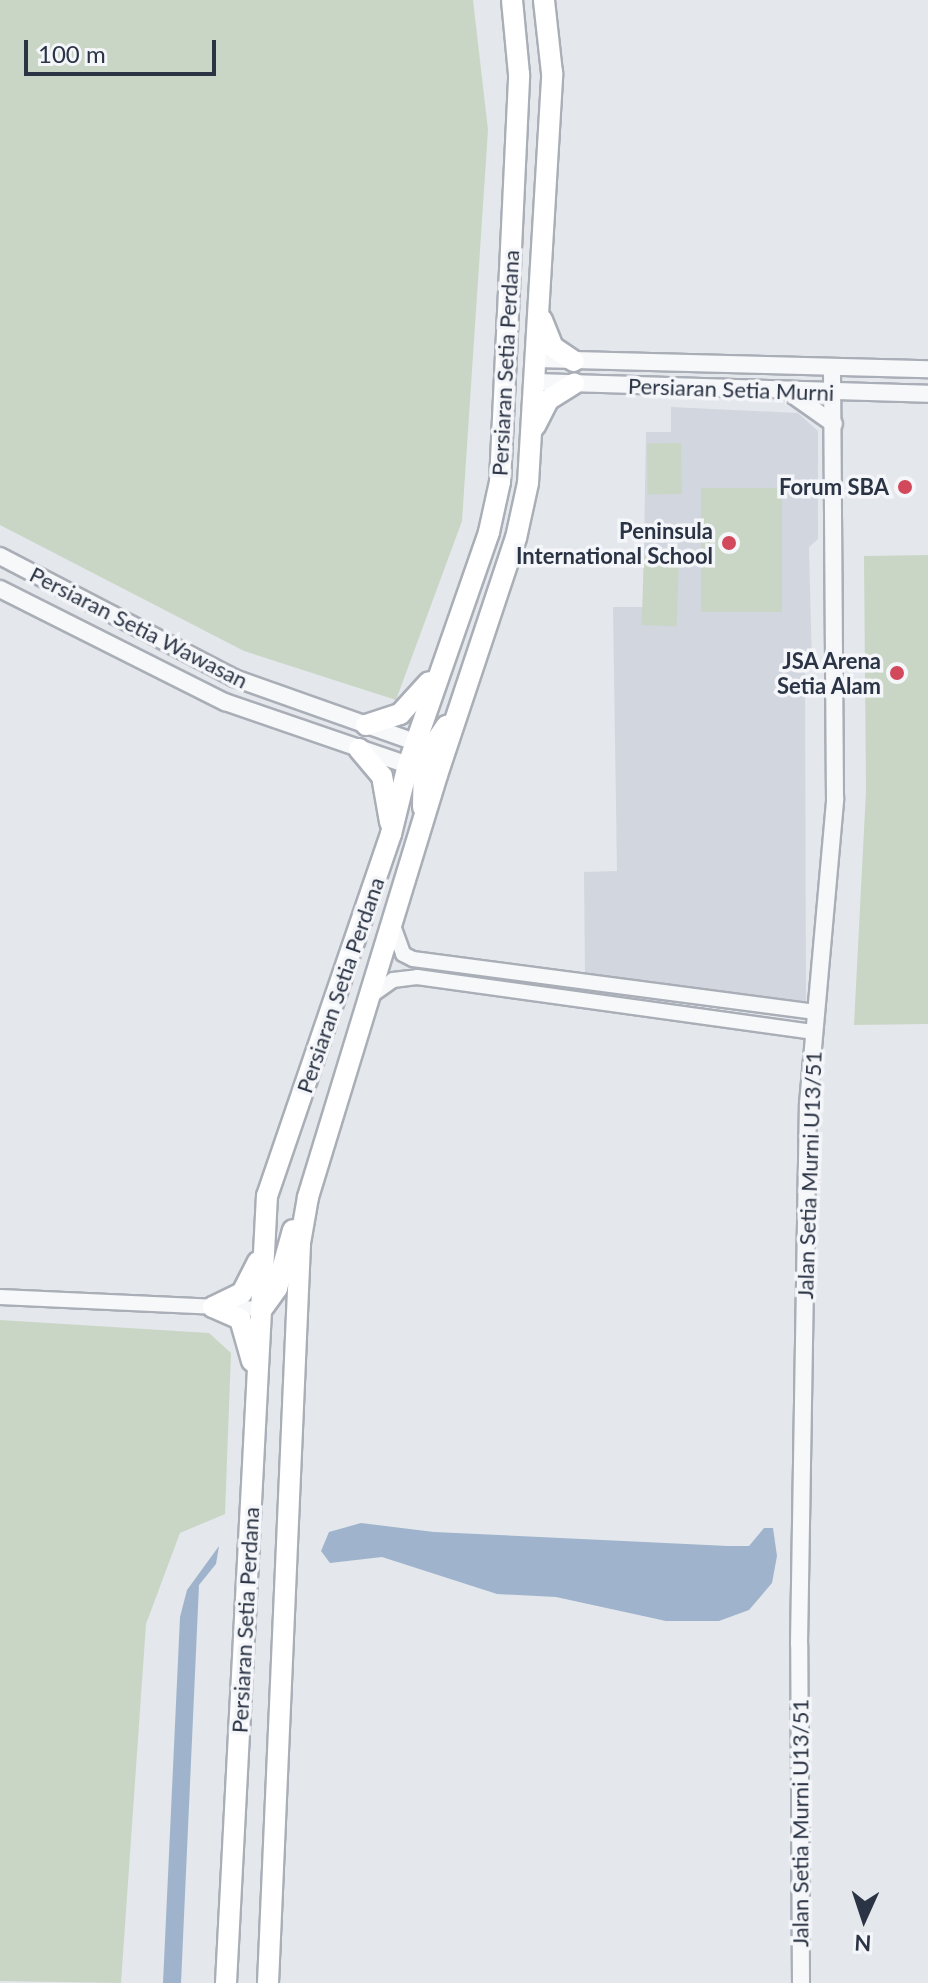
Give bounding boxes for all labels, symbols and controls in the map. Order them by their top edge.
scale bar [28,24,220,74]
text: 100 m [38,39,106,68]
street label: Persiaran Setia Perdana [486,249,524,477]
street label: Persiaran Setia Murni [628,372,834,406]
place label: Forum SBA [779,474,889,500]
marker: Forum SBA [896,478,914,496]
place label: Peninsula International School [516,517,713,568]
marker: Peninsula International School [720,534,738,552]
street label: Persiaran Setia Wawasan [25,560,253,694]
place label: JSA Arena Setia Alam [776,647,881,698]
marker: JSA Arena Setia Alam [888,664,906,682]
street label: Persiaran Setia Perdana [291,874,389,1096]
street label: Jalan Setia Murni U13/51 [791,1051,827,1299]
street label: Persiaran Setia Perdana [226,1506,264,1734]
street label: Jalan Setia Murni U13/51 [787,1699,813,1947]
north arrow [824,1879,904,1959]
text: N [854,1930,872,1957]

